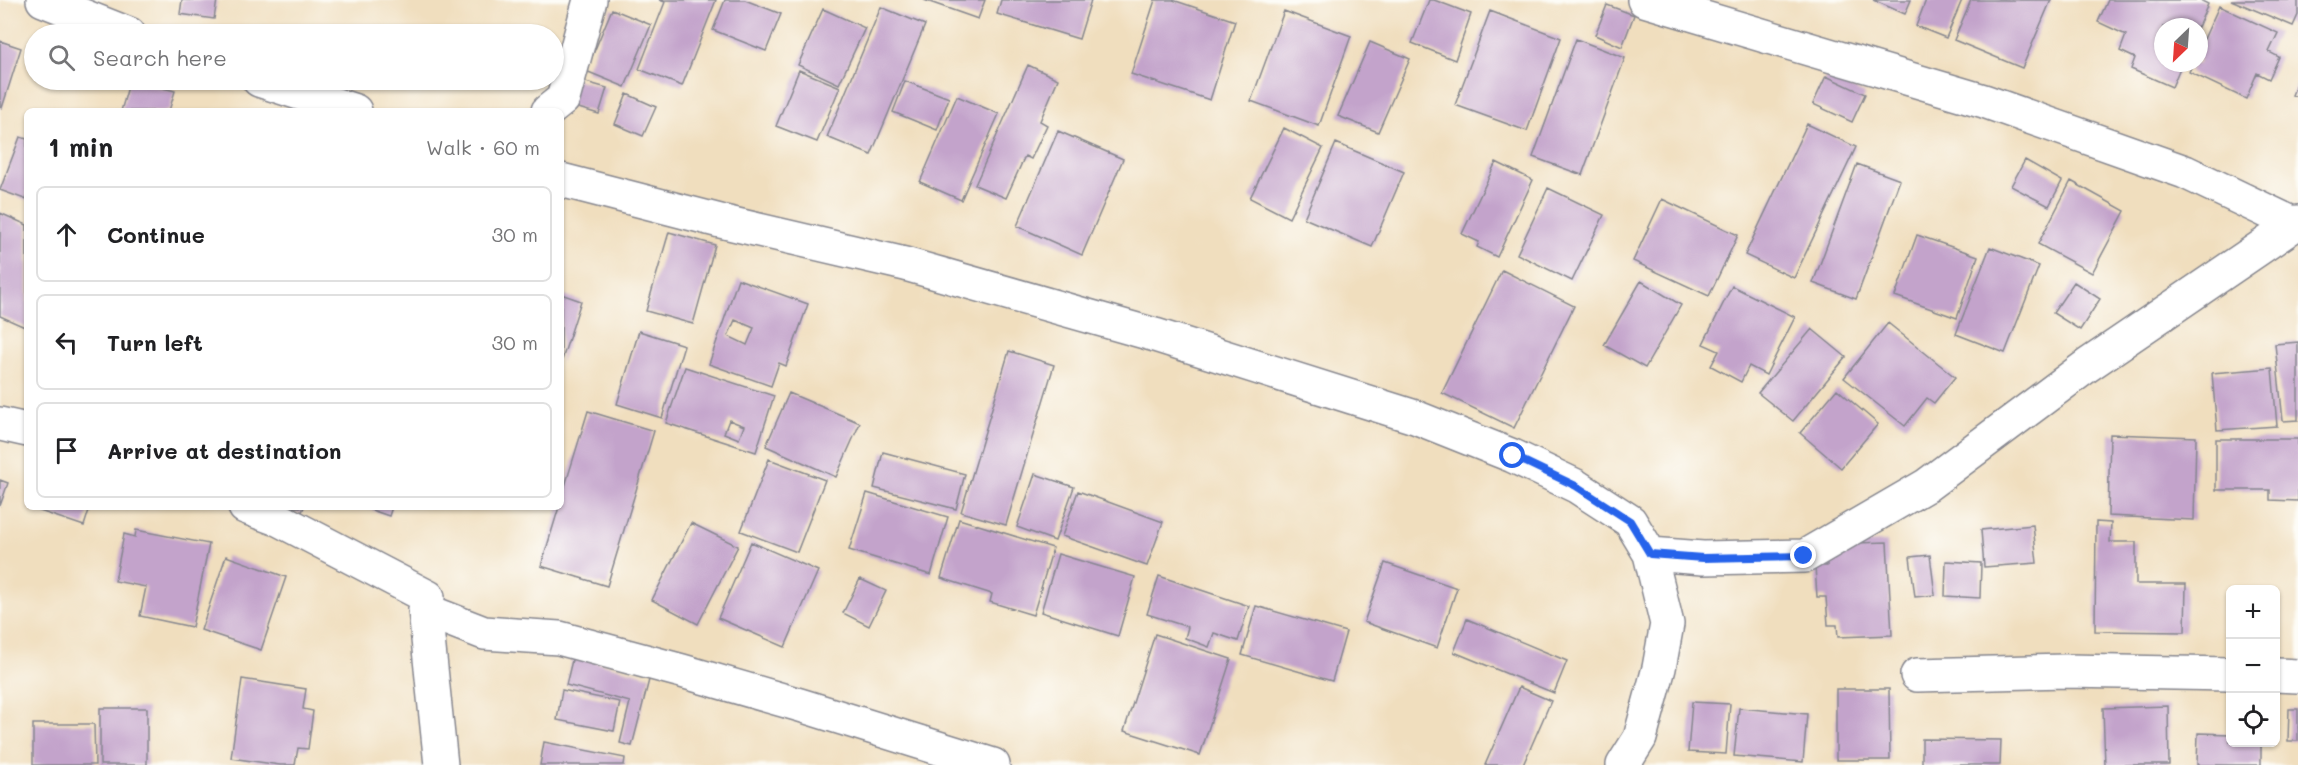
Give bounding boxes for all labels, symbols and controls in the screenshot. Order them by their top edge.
north arrow [2154,18,2208,72]
search box [24,24,564,90]
icon: search [45,41,78,74]
text: Search here [93,43,227,72]
text: 1 min [48,130,113,164]
text: Walk · 60 m [426,134,540,160]
icon: ahead [50,218,83,251]
text: Continue [107,220,205,249]
text: 30 m [492,221,538,247]
icon: left [50,326,83,359]
text: Turn left [107,328,203,357]
text: 30 m [492,329,538,355]
icon: arrive [50,434,83,467]
text: Arrive at destination [107,436,342,465]
route start [1499,442,1525,468]
route end [1790,542,1816,568]
map controls [2226,585,2280,747]
button: + [2226,585,2280,639]
button: − [2226,639,2280,693]
button: locate [2226,693,2280,747]

